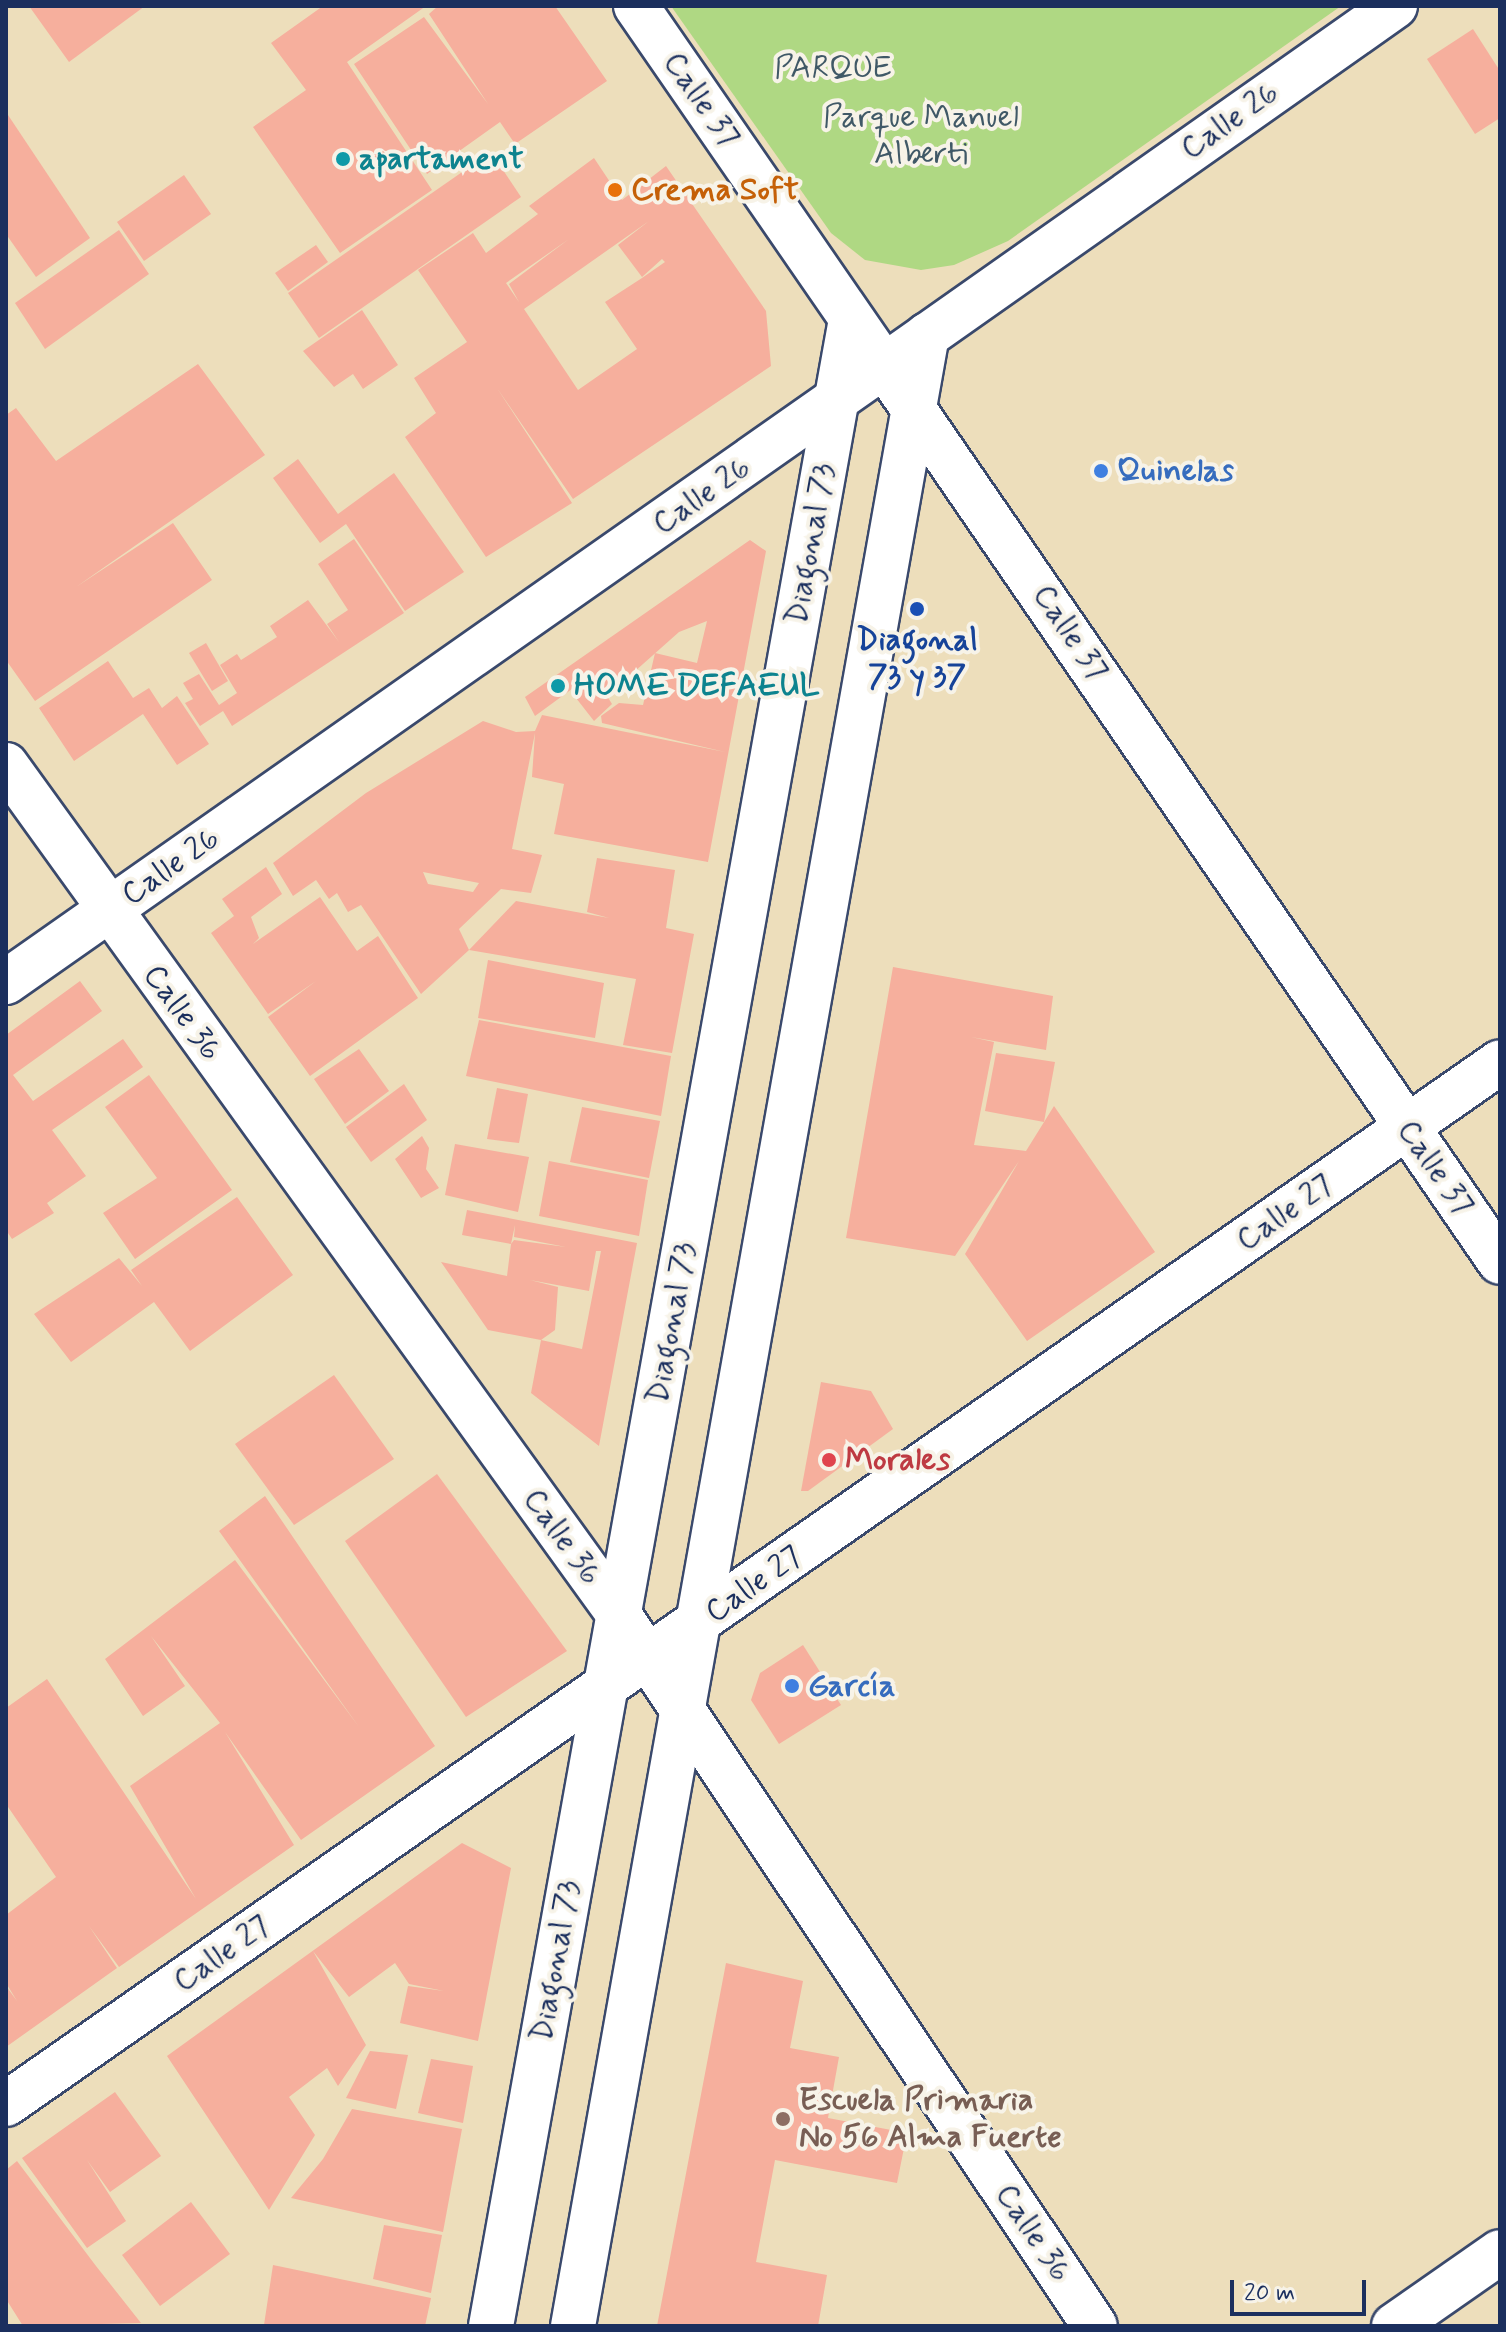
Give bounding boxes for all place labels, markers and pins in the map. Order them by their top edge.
place label: apartament [359,140,524,178]
marker: apartament [334,150,352,168]
place label: Crema Soft [631,171,800,209]
marker: Crema Soft [606,181,624,199]
place label: Quinelas [1117,452,1234,490]
marker: Quinelas [1092,462,1110,480]
marker: Diagonal 73 y 37 [908,600,926,618]
place label: Diagonal 73 y 37 [856,622,978,697]
place label: HOME DEFAEUL [574,667,816,705]
marker: HOME DEFAEUL [549,677,567,695]
place label: Morales [845,1441,950,1479]
marker: Morales [820,1451,838,1469]
place label: García [808,1667,895,1705]
marker: García [783,1677,801,1695]
place label: Escuela Primaria No 56 Alma Fuerte [799,2082,1060,2157]
marker: Escuela Primaria No 56 Alma Fuerte [774,2110,792,2128]

